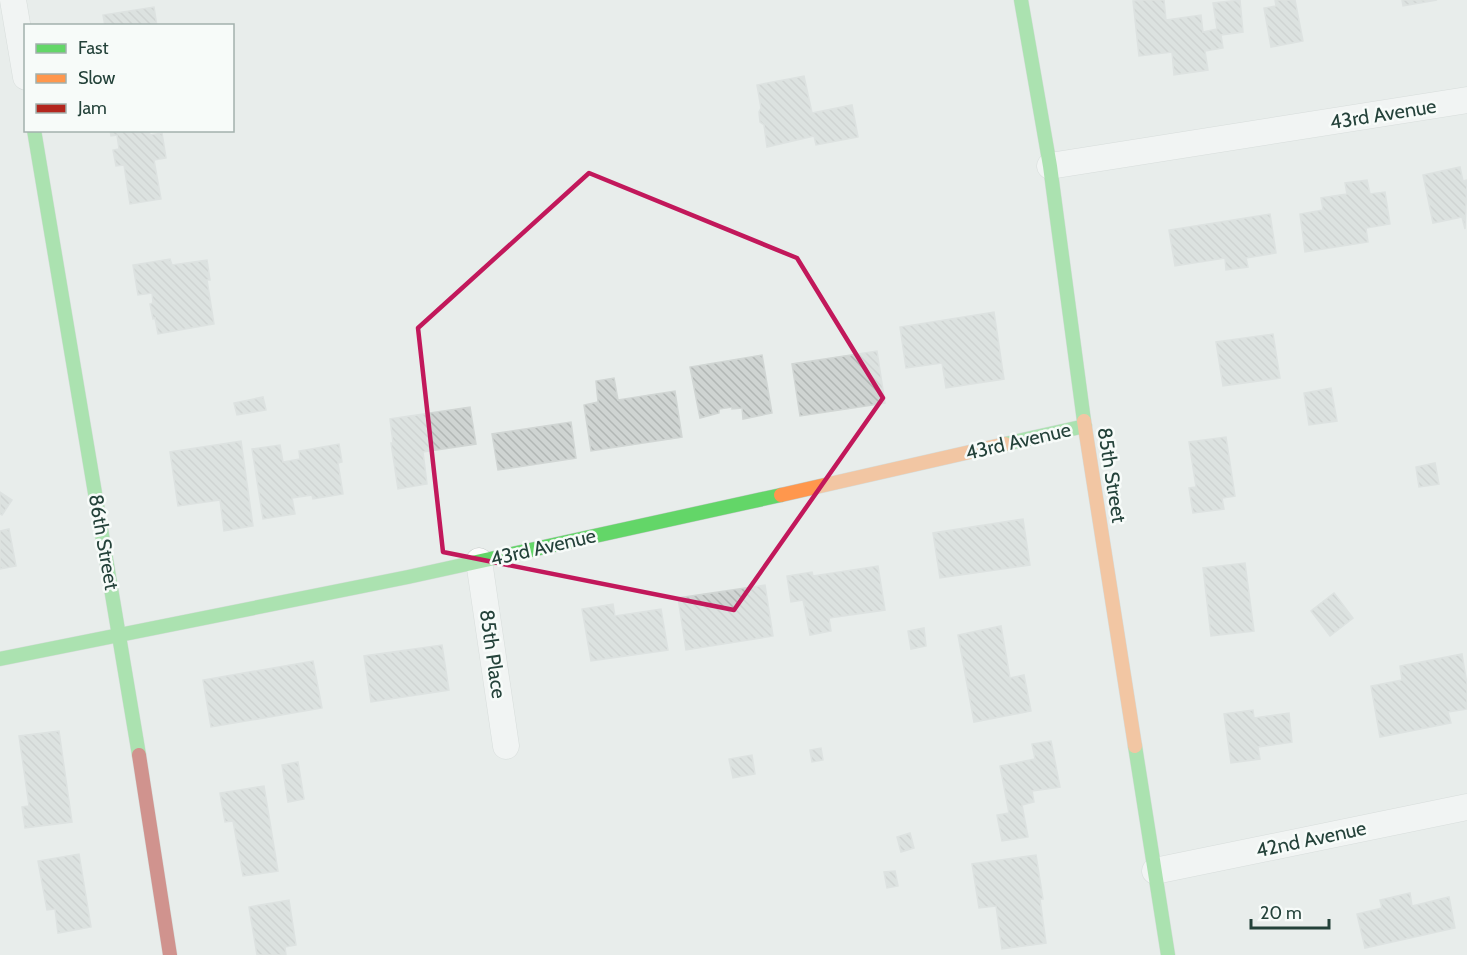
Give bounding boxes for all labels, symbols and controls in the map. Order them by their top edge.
legend [24,24,234,132]
text: Fast [78,37,109,59]
text: Slow [78,67,115,89]
street label: 43rd Avenue [1328,94,1438,134]
text: Jam [77,97,107,119]
street label: 43rd Avenue [963,417,1073,465]
street label: 85th Street [1093,426,1131,525]
street label: 86th Street [84,492,124,592]
street label: 43rd Avenue [488,523,598,571]
street label: 85th Place [475,608,511,700]
street label: 42nd Avenue [1254,816,1368,862]
scale bar [1251,892,1329,930]
text: 20 m [1260,902,1302,924]

